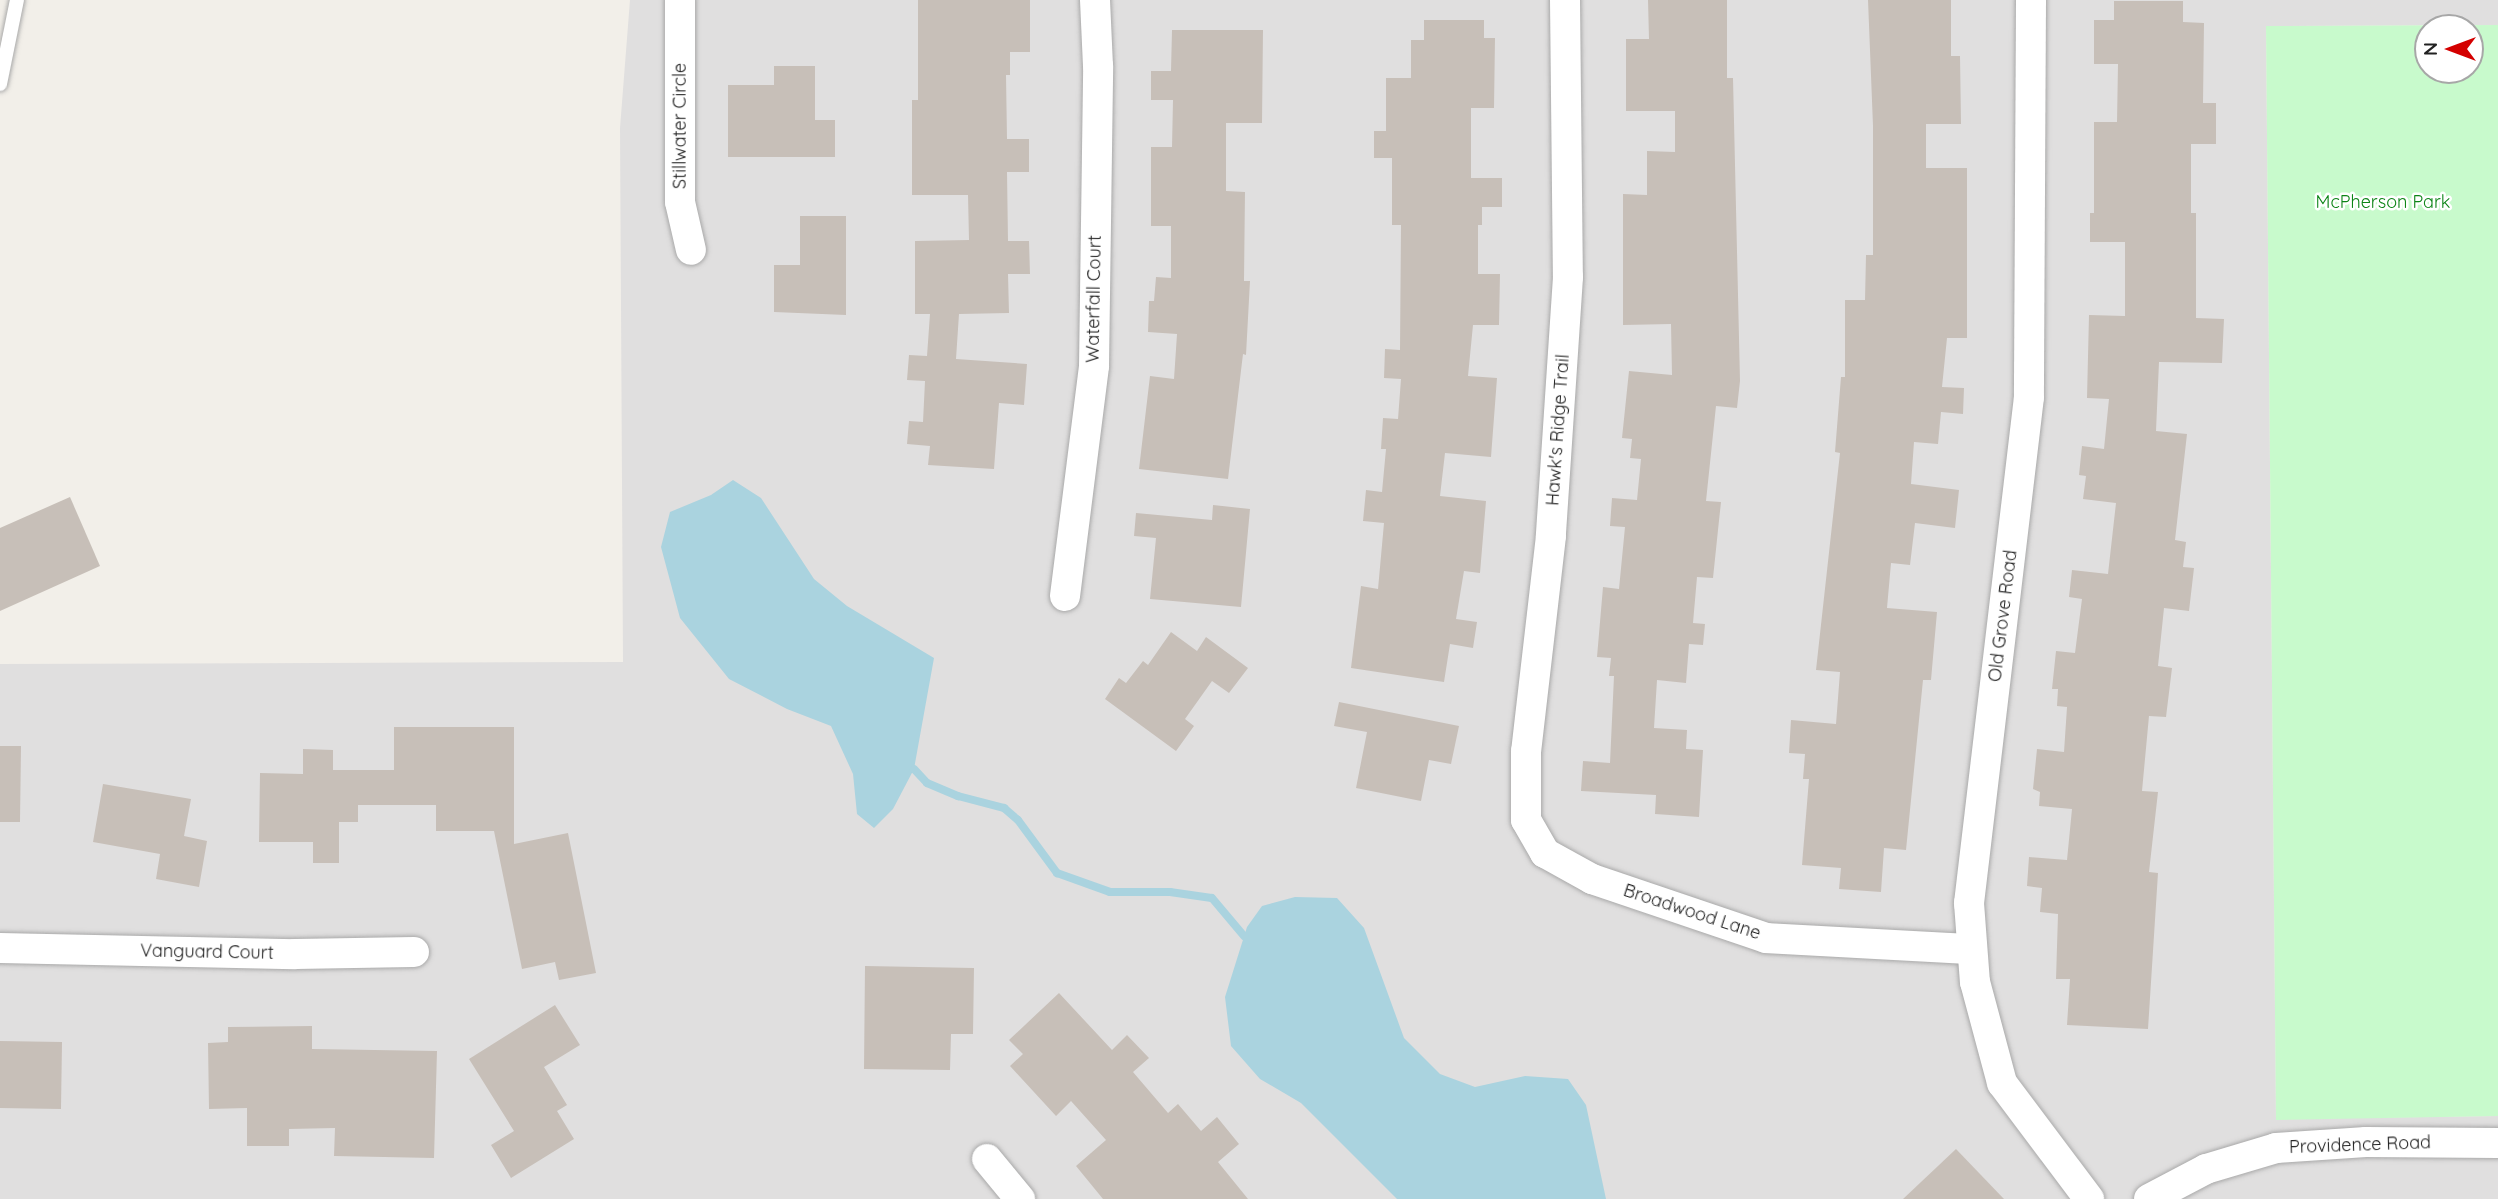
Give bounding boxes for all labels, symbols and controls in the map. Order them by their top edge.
north arrow [2414,14,2484,84]
text: N [2418,42,2442,56]
street label: Stillwater Circle [669,63,691,189]
park label: McPherson Park [2316,191,2450,213]
street label: Waterfall Court [1082,235,1106,363]
street label: Hawk's Ridge Trail [1542,353,1574,507]
street label: Old Grove Road [1984,549,2022,683]
street label: Broadwood Lane [1621,880,1763,944]
street label: Vanguard Court [140,940,274,964]
street label: Providence Road [2289,1132,2431,1158]

